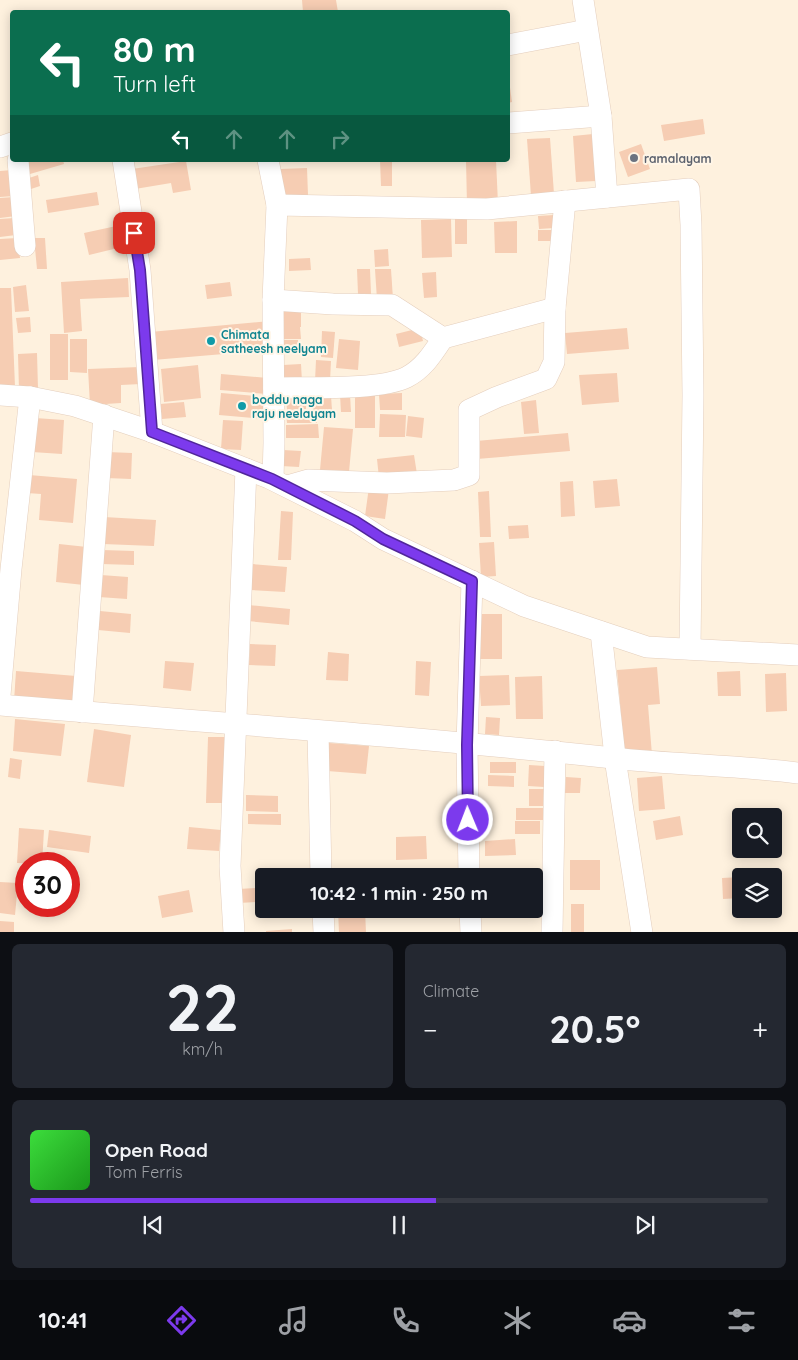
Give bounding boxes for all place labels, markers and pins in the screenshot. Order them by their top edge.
place label: ramalayam [644,151,712,166]
marker: ramalayam [628,152,640,164]
pin [113,212,155,254]
place label: Chimata satheesh neelyam [221,327,327,356]
marker: Chimata satheesh neelyam [205,335,217,347]
place label: boddu naga raju neelayam [252,392,336,421]
marker: boddu naga raju neelayam [236,400,248,412]

